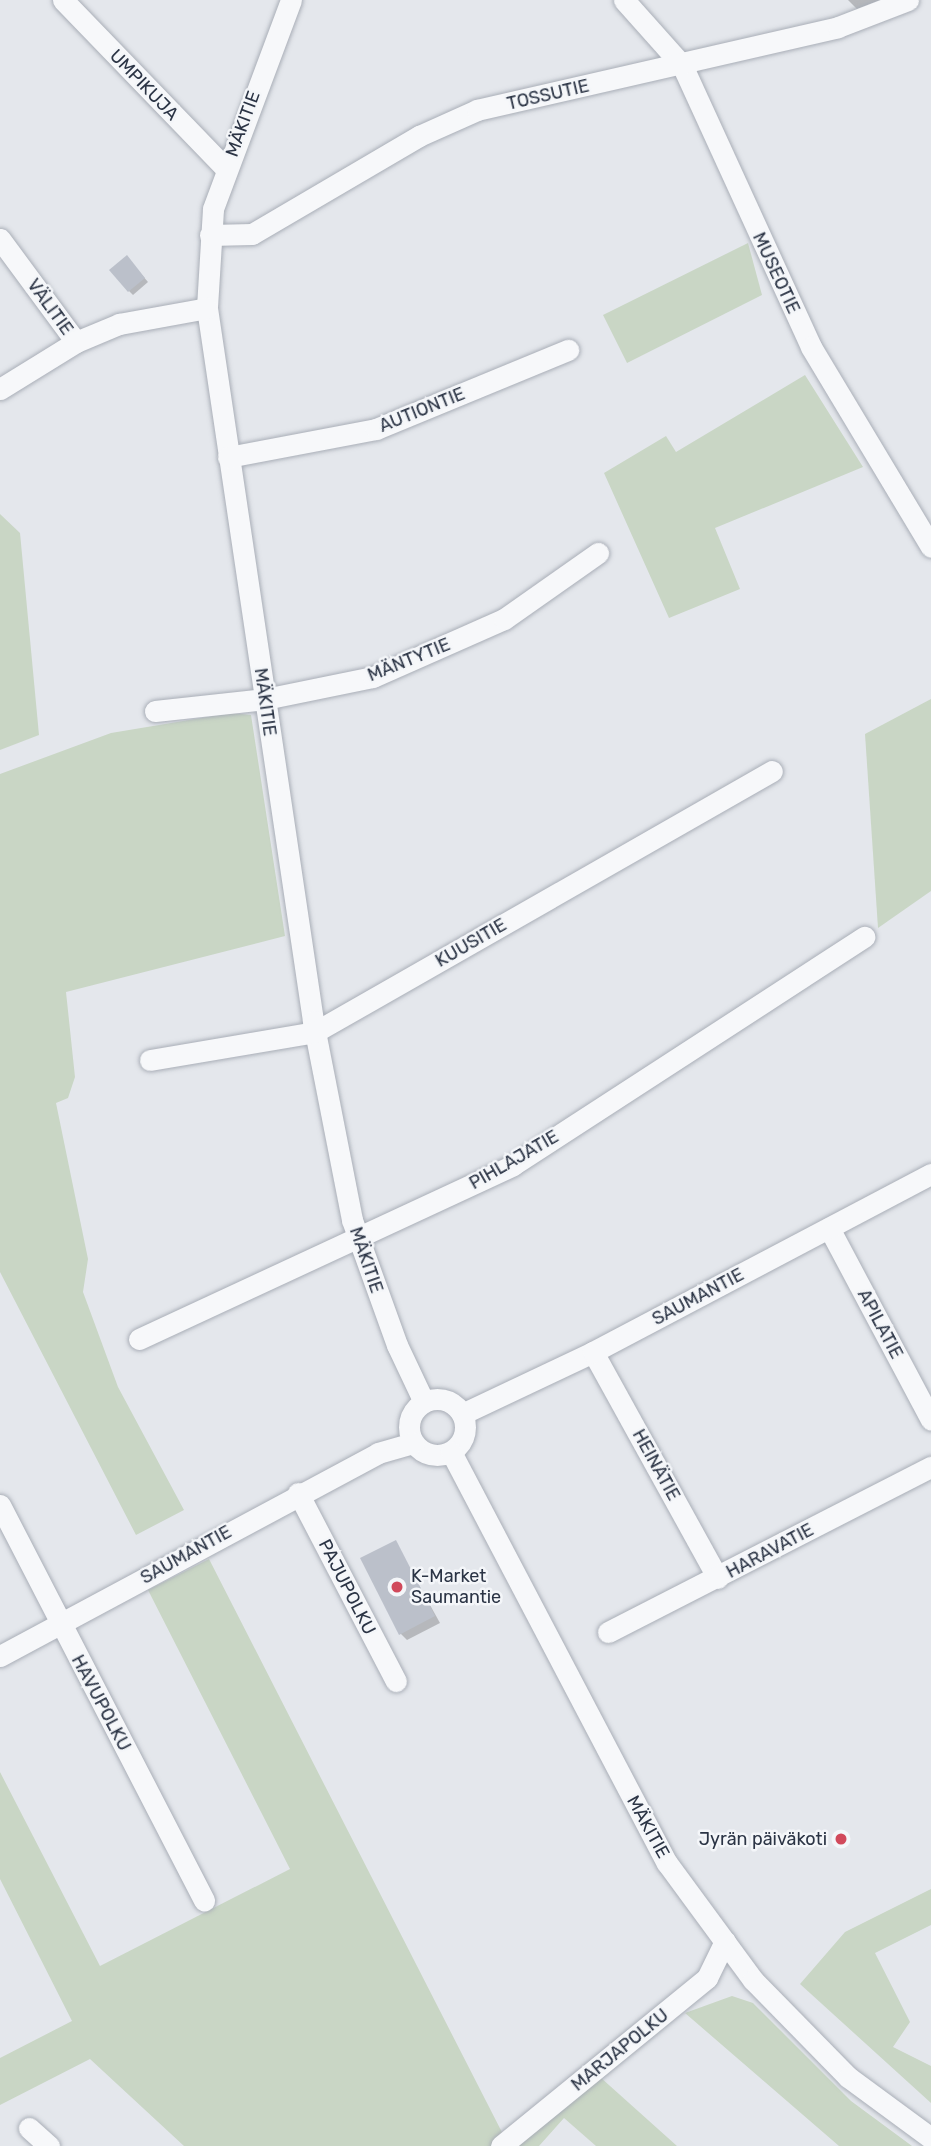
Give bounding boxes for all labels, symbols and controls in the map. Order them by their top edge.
street label: UMPIKUJA [105,45,183,125]
street label: TOSSUTIE [505,75,591,115]
street label: MÄKITIE [221,88,265,160]
street label: MUSEOTIE [748,229,804,317]
street label: VÄLITIE [22,275,78,339]
street label: AUTIONTIE [376,383,468,437]
street label: MÄNTYTIE [365,634,453,686]
street label: MÄKITIE [250,667,280,737]
street label: KUUSITIE [432,914,510,972]
street label: PIHLAJATIE [466,1126,562,1194]
street label: MÄKITIE [345,1224,387,1296]
street label: SAUMANTIE [649,1264,747,1330]
street label: APILATIE [853,1286,907,1362]
street label: HEINÄTIE [628,1426,684,1504]
street label: HARAVATIE [723,1519,817,1583]
street label: SAUMANTIE [137,1521,235,1589]
street label: PAJUPOLKU [314,1536,380,1638]
place label: K-Market Saumantie [411,1566,501,1608]
marker: K-Market Saumantie [389,1579,405,1595]
street label: HAVUPOLKU [67,1651,135,1755]
street label: MÄKITIE [622,1792,674,1862]
place label: Jyrän päiväkoti [699,1828,827,1850]
marker: Jyrän päiväkoti [833,1831,849,1847]
street label: MARJAPOLKU [567,2004,673,2096]

